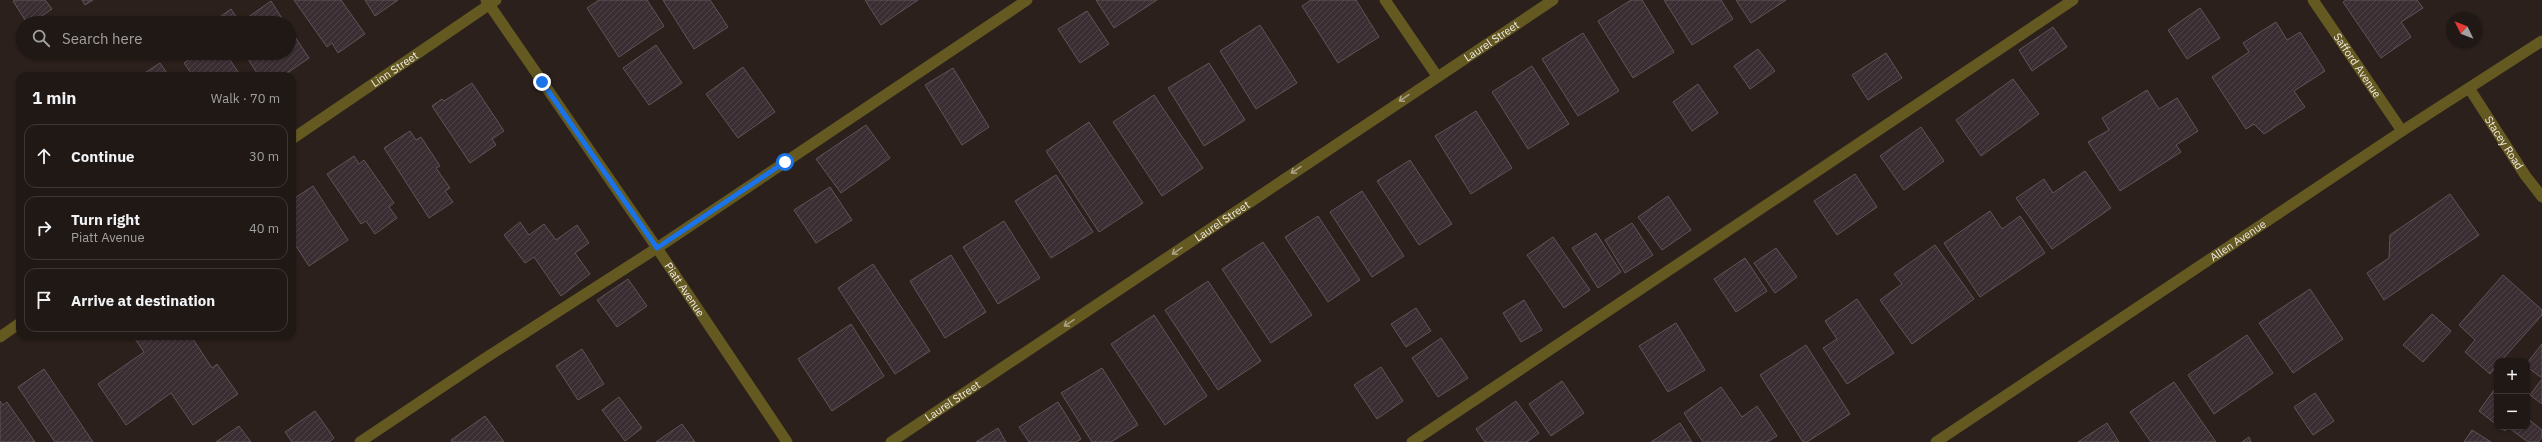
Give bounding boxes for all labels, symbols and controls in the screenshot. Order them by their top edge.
north arrow [2446,12,2482,48]
search box [16,16,296,60]
street label: Laurel Street [1461,18,1522,65]
icon: search [30,27,52,49]
text: Search here [62,29,142,48]
street label: Safford Avenue [2330,30,2384,100]
street label: Linn Street [368,48,421,90]
route end [533,73,551,91]
text: 1 min [32,87,76,109]
text: Walk · 70 m [211,90,280,107]
one-way arrow [1399,94,1410,102]
street label: Stacey Road [2482,113,2527,172]
icon: ahead [33,145,55,167]
text: Continue [71,147,135,166]
text: 30 m [249,148,279,165]
route start [776,153,794,171]
one-way arrow [1291,166,1302,175]
street label: Laurel Street [1192,197,1252,244]
text: Turn right [71,210,140,229]
icon: right [33,217,55,239]
street label: Allen Avenue [2207,217,2269,264]
text: 40 m [249,220,279,237]
text: Piatt Avenue [71,229,145,246]
one-way arrow [1171,247,1183,255]
street label: Piatt Avenue [662,260,708,319]
icon: arrive [33,289,55,311]
text: Arrive at destination [71,291,215,310]
one-way arrow [1064,319,1075,327]
map controls [2494,358,2530,430]
button: + [2494,358,2530,394]
street label: Laurel Street [922,377,983,424]
button: − [2494,394,2530,430]

